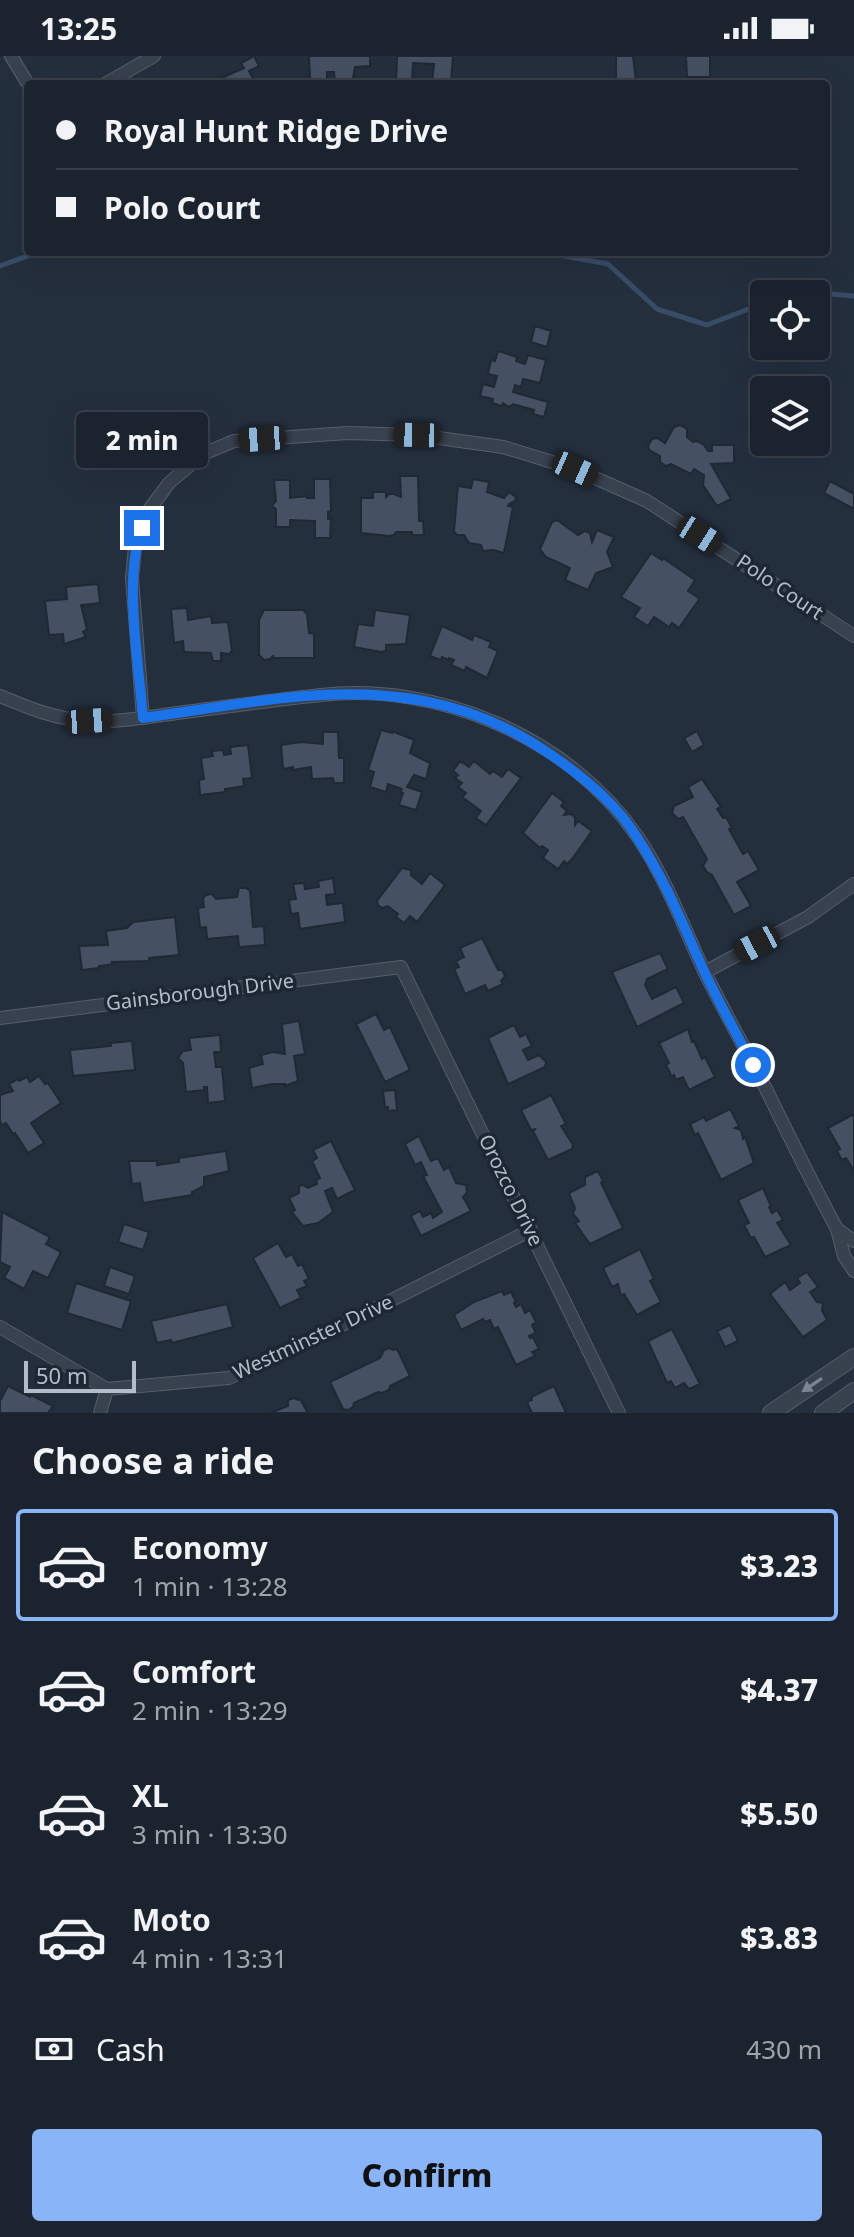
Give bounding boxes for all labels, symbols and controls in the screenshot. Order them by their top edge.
text: 13:25 [40,8,117,49]
text: Royal Hunt Ridge Drive [104,110,448,151]
text: Polo Court [104,187,261,228]
map controls [750,280,830,456]
button: locate [750,280,830,360]
button: layers [750,376,830,456]
callout: 2 min [76,412,208,468]
text: 2 min [106,422,178,458]
car [393,423,441,447]
car [237,425,287,453]
car [548,448,602,490]
route end [124,510,160,546]
car [673,512,727,558]
street label: Polo Court [732,548,829,626]
car [64,707,114,735]
car [730,922,784,966]
street label: Gainsborough Drive [105,967,295,1016]
route start [735,1047,771,1083]
street label: Orozco Drive [473,1129,550,1250]
street label: Westminster Drive [228,1288,397,1385]
scale bar [24,1357,136,1393]
text: 50 m [36,1360,87,1390]
one-way arrow [802,1377,823,1392]
text: Choose a ride [32,1436,274,1485]
text: Economy [132,1527,268,1568]
icon: car [36,1529,108,1601]
text: $3.23 [740,1545,818,1586]
text: 1 min · 13:28 [132,1568,288,1604]
text: Comfort [132,1651,256,1692]
icon: car [36,1653,108,1725]
text: $4.37 [740,1669,818,1710]
text: 2 min · 13:29 [132,1692,288,1728]
text: XL [132,1775,169,1816]
icon: car [36,1777,108,1849]
text: $5.50 [740,1793,818,1834]
text: 3 min · 13:30 [132,1816,288,1852]
text: Moto [132,1899,211,1940]
icon: car [36,1901,108,1973]
text: $3.83 [740,1917,818,1958]
text: 4 min · 13:31 [132,1940,288,1976]
icon: cash [32,2027,76,2071]
text: Cash [96,2029,165,2070]
text: 430 m [746,2031,822,2067]
button: Confirm [32,2129,822,2221]

